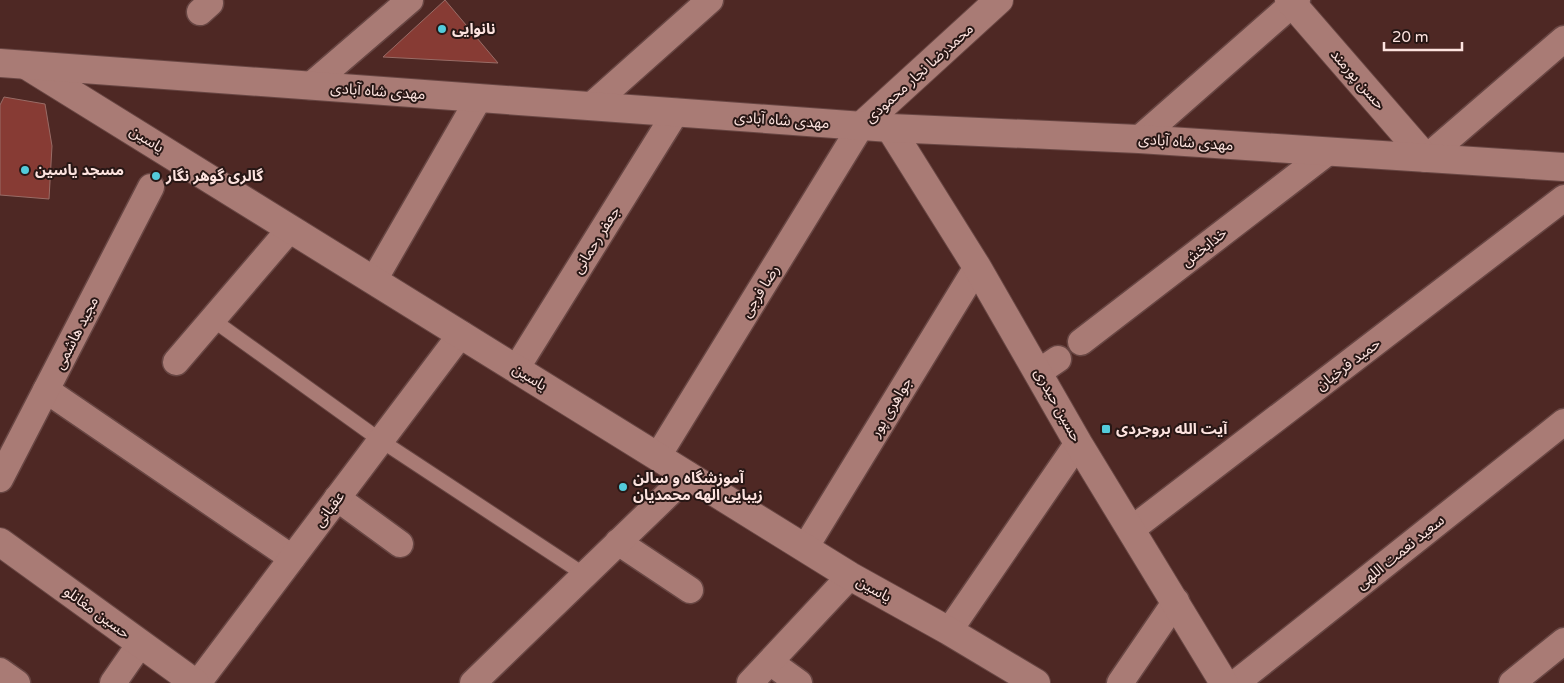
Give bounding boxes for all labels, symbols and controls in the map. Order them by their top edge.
street label: محمدرضا نجار محمودی [861,19,977,127]
place label: نانوایی [452,20,496,38]
scale bar [1384,20,1462,52]
marker: نانوایی [436,23,448,35]
text: 20 m [1392,28,1429,46]
street label: حسن پورمند [1326,45,1389,114]
street label: مهدی شاه آبادی [330,79,426,103]
street label: مهدی شاه آبادی [734,108,830,132]
street label: یاسین [126,122,168,156]
street label: مهدی شاه آبادی [1138,130,1234,154]
place label: مسجد یاسین [35,161,124,179]
marker: مسجد یاسین [19,164,31,176]
place label: گالری گوهر نگار [165,167,263,185]
marker: گالری گوهر نگار [150,170,162,182]
street label: جعفر رحمانی [568,203,624,277]
street label: خدابخش [1178,223,1231,270]
street label: رضا فرجی [737,261,783,321]
street label: مجید هاشمی [50,294,102,372]
street label: حمید فرخیان [1312,334,1384,394]
street label: یاسین [509,360,551,394]
street label: حسین حیدری [1030,365,1086,445]
street label: جواهری پور [866,374,917,442]
place label: آیت الله بروجردی [1116,420,1228,438]
marker: آیت الله بروجردی [1100,423,1112,435]
place label: آموزشگاه و سالن زیبایی الهه محمدیان [633,469,763,504]
marker: آموزشگاه و سالن زیبایی الهه محمدیان [617,481,629,493]
street label: عقیانی [310,487,348,530]
street label: سعید نعمت اللهی [1352,511,1448,593]
street label: یاسین [853,572,895,606]
street label: حسین مغانلو [60,582,134,642]

